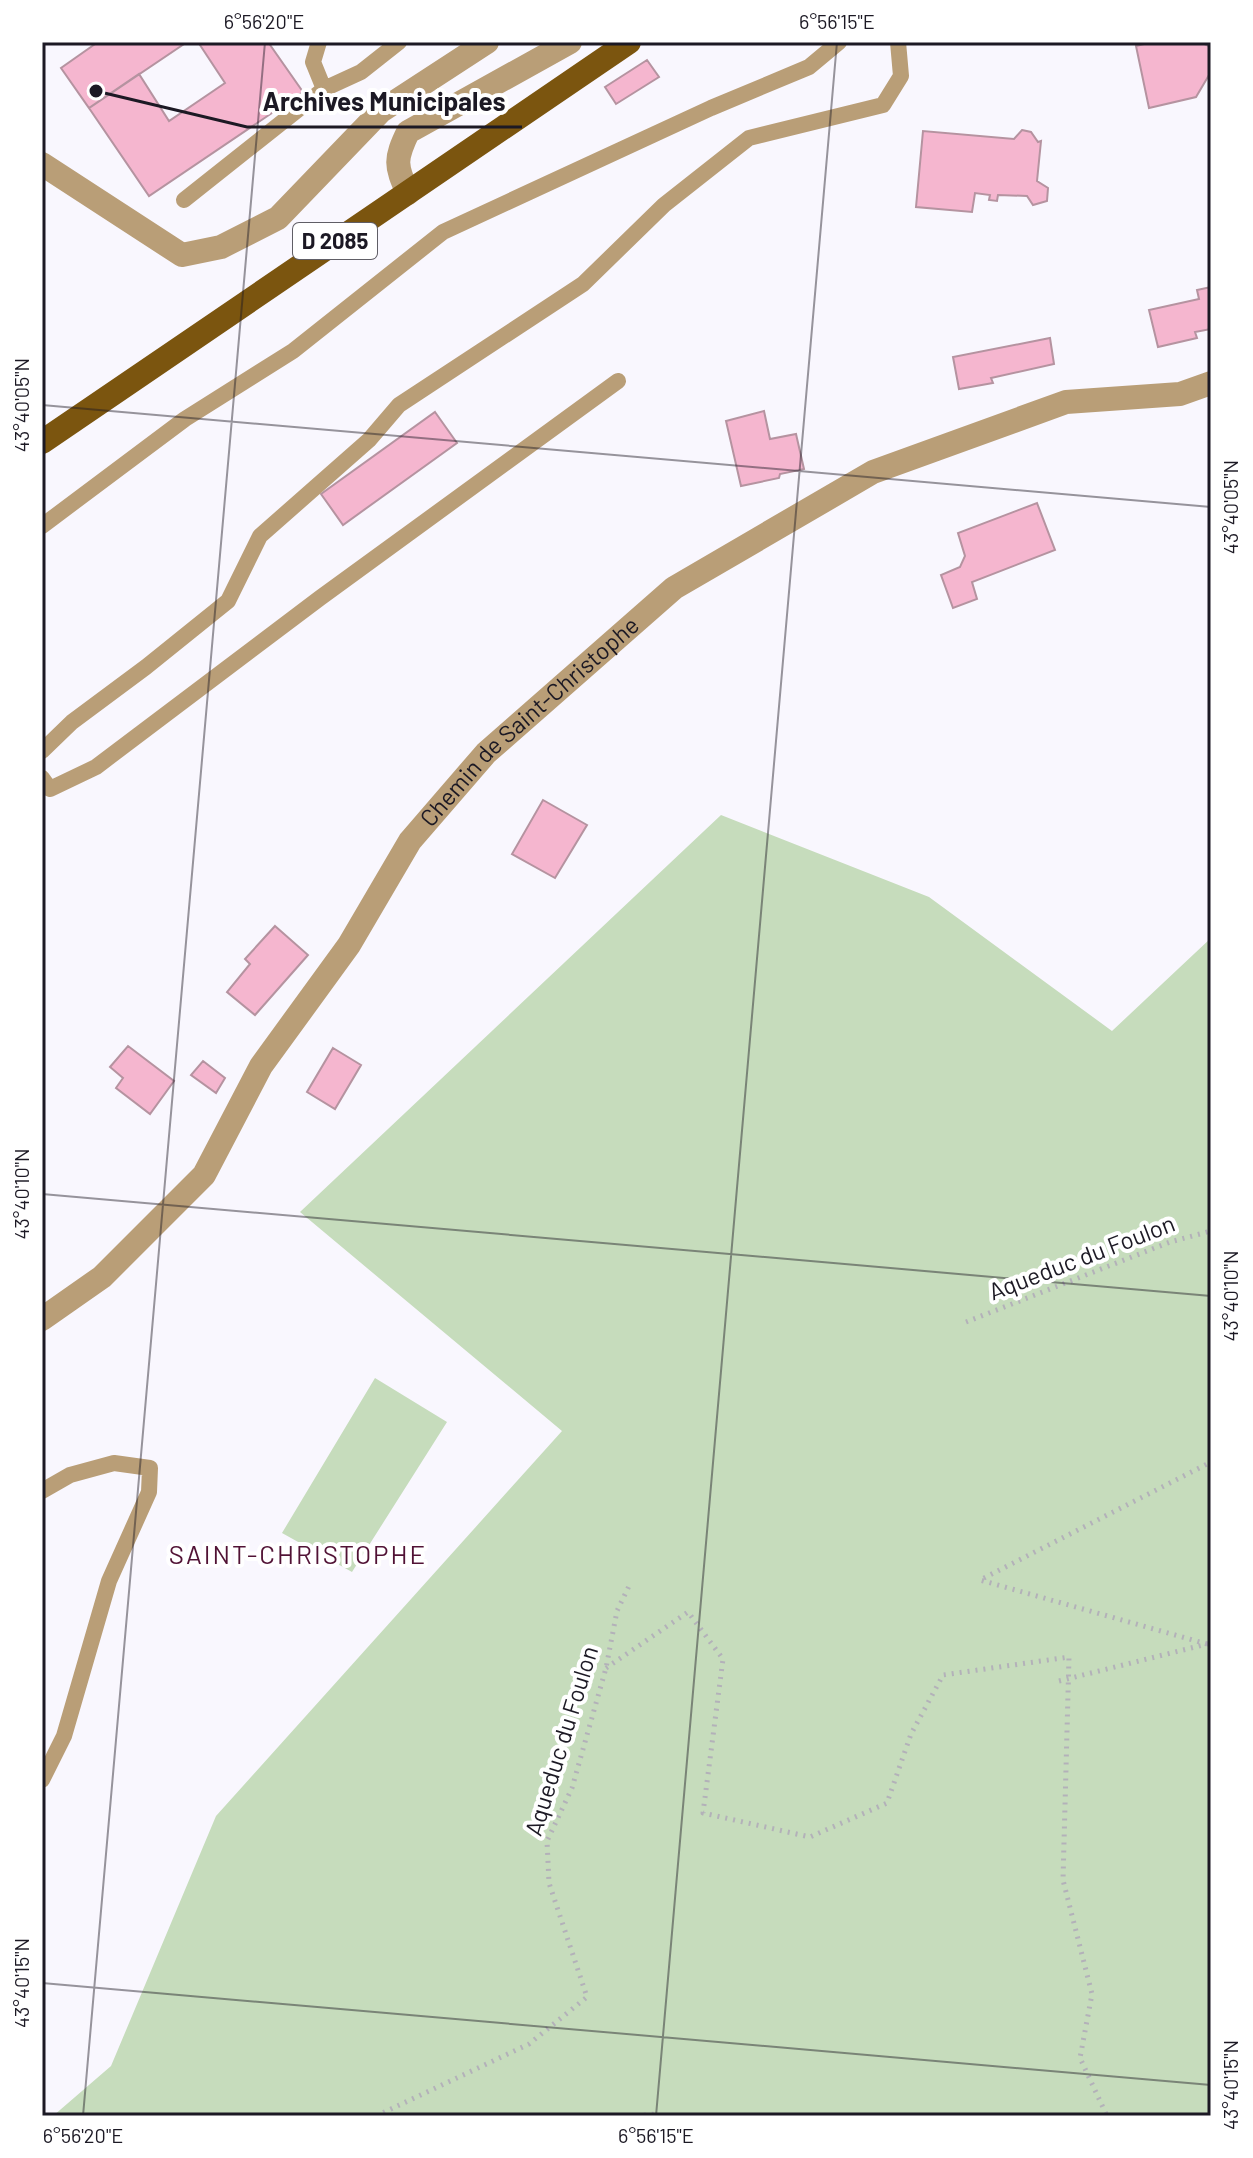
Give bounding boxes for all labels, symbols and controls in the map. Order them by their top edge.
text: 6°56'20"E [224,9,304,33]
text: 6°56'15"E [799,9,875,33]
callout: Archives Municipales [247,77,522,127]
text: Archives Municipales [263,85,505,116]
road number: D 2085 [293,223,377,259]
text: 43°40'05"N [9,358,33,452]
text: 43°40'05"N [1218,460,1242,554]
street label: Chemin de Saint-Christophe [413,610,644,832]
text: 43°40'10"N [9,1149,33,1239]
street label: Aqueduc du Foulon [984,1208,1179,1305]
text: 43°40'10"N [1218,1251,1242,1341]
district label: SAINT-CHRISTOPHE [169,1538,427,1569]
street label: Aqueduc du Foulon [518,1642,603,1839]
text: 43°40'15"N [9,1938,33,2028]
text: 43°40'15"N [1218,2040,1242,2130]
text: 6°56'20"E [43,2123,123,2147]
text: 6°56'15"E [618,2123,694,2147]

